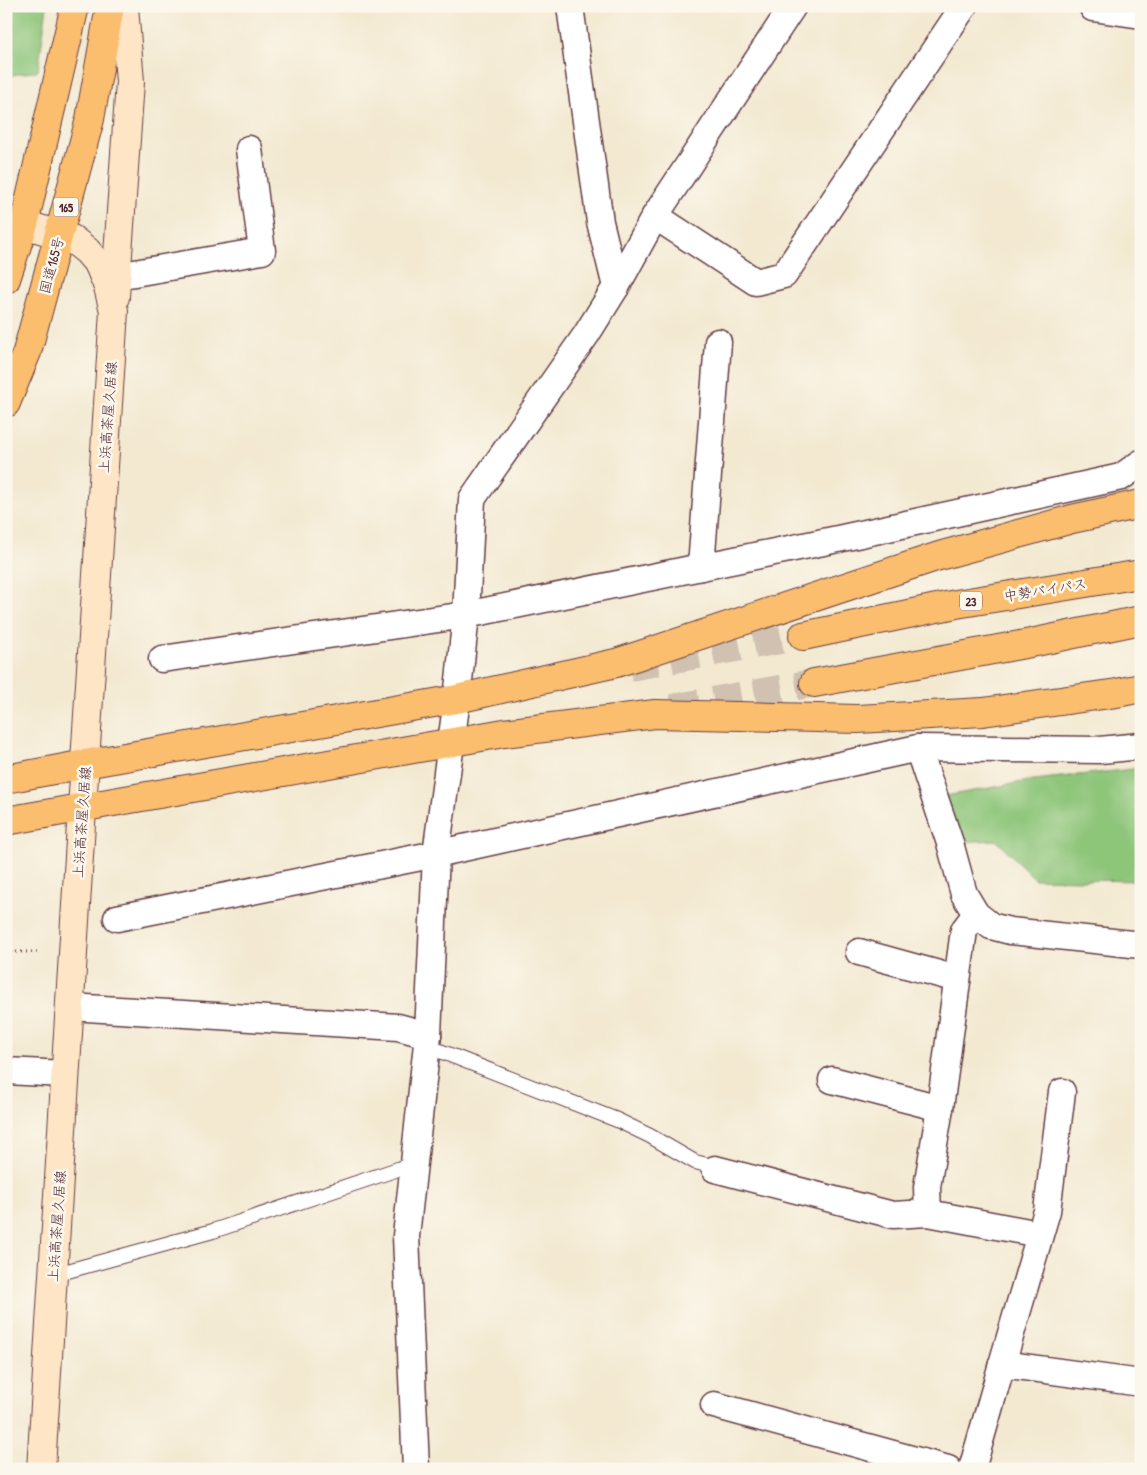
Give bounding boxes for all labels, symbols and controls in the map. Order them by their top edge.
road number: 165 [54,198,78,216]
street label: 国道165号 [34,234,68,296]
street label: 上浜高茶屋久居線 [94,360,120,474]
street label: 中勢バイパス [1002,573,1088,605]
road number: 23 [960,592,982,610]
street label: 上浜高茶屋久居線 [68,765,94,879]
street label: 上浜高茶屋久居線 [43,1169,69,1283]

